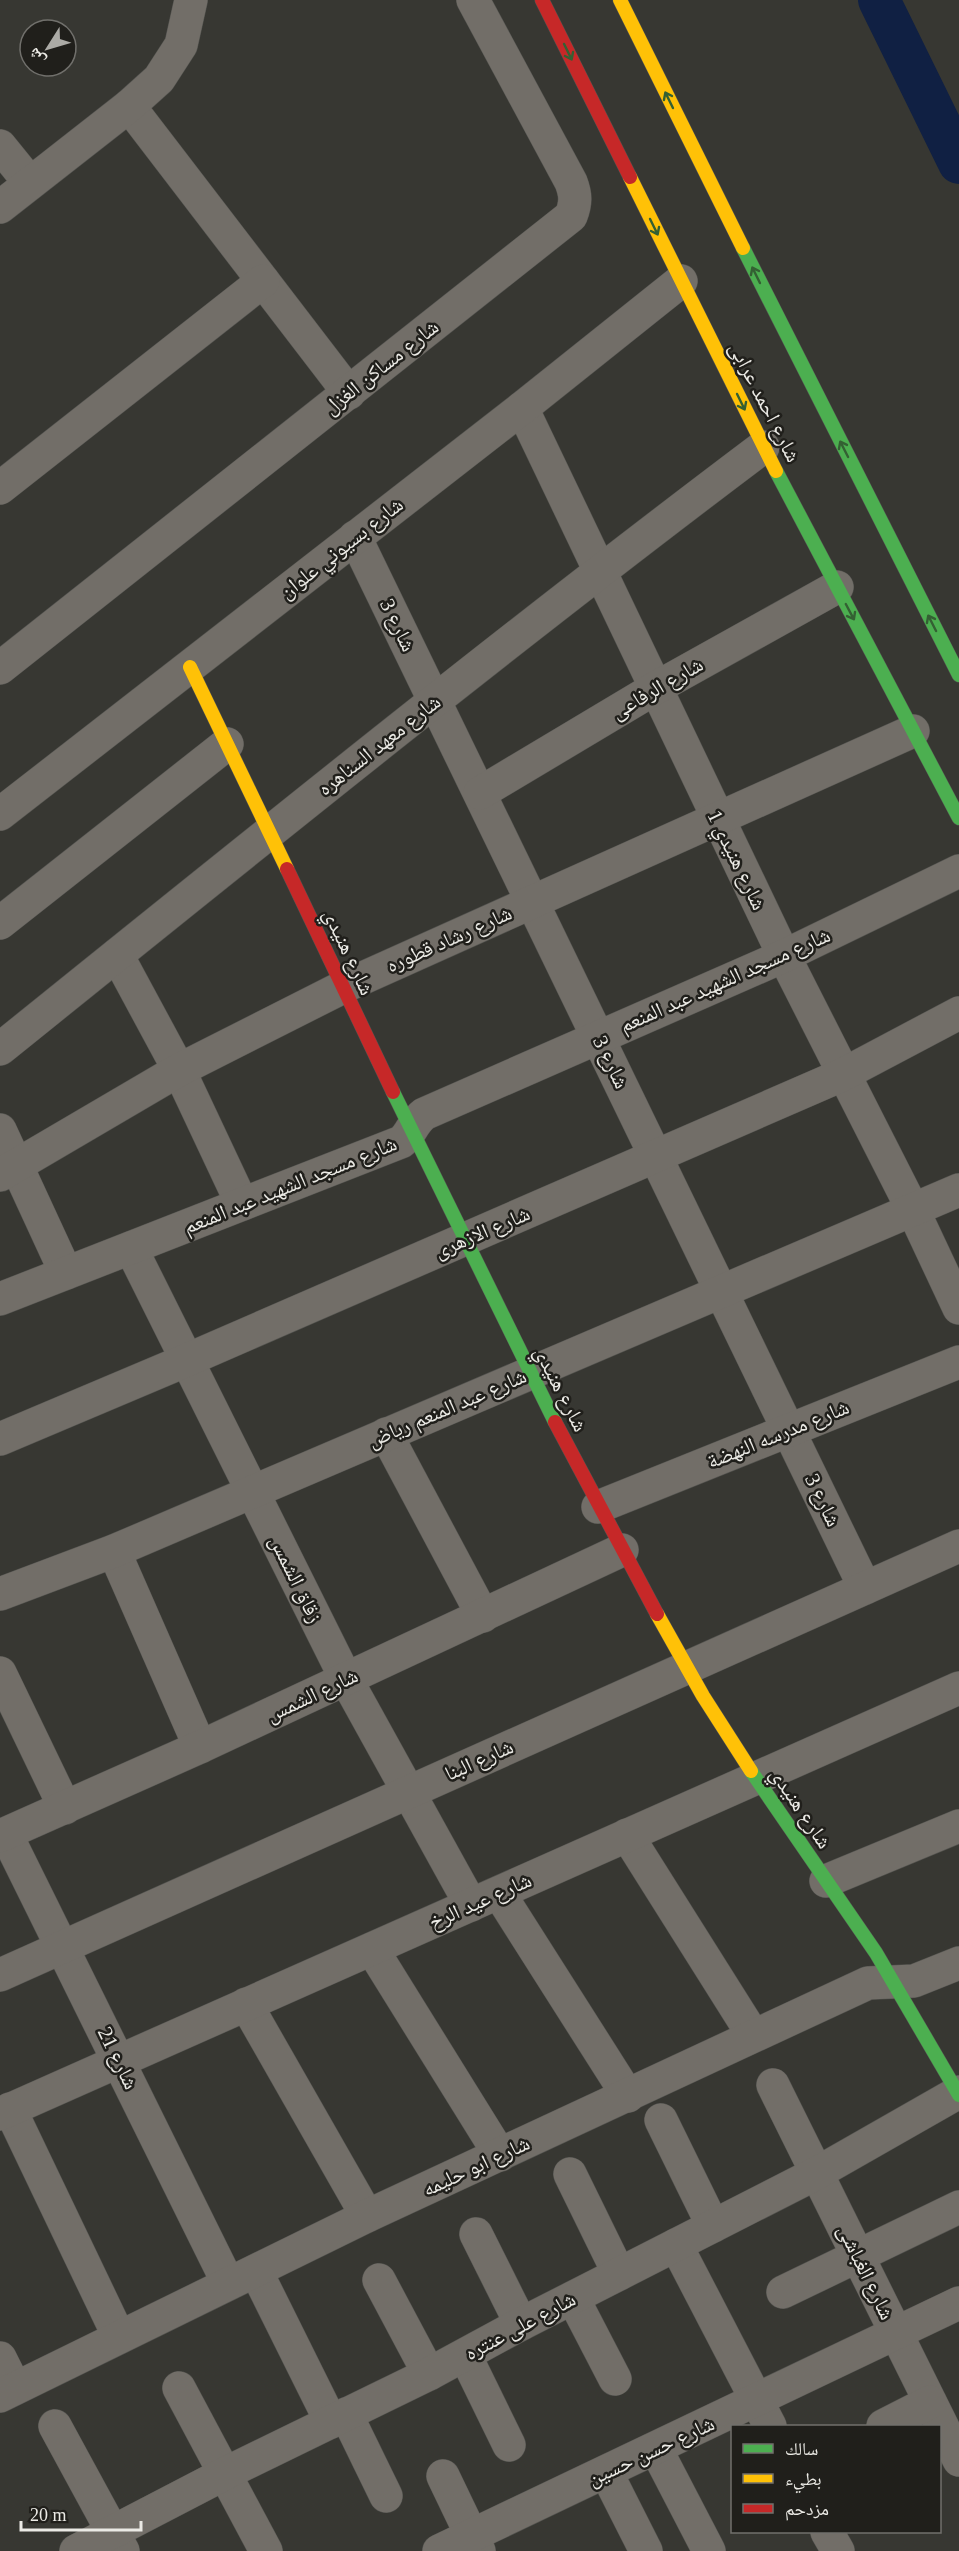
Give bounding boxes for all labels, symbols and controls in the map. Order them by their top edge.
north arrow [18,18,78,78]
one-way arrow [563,43,574,61]
text: ش [25,44,49,69]
one-way arrow [663,91,675,109]
one-way arrow [649,218,661,236]
one-way arrow [750,266,762,284]
street label: شارع مساكن الغزل [319,315,444,420]
street label: شارع احمد عرابى [724,338,806,467]
one-way arrow [735,393,747,411]
one-way arrow [838,440,849,458]
street label: شارع بسيوني علوان [274,492,410,607]
street label: شارع 3 [374,595,421,656]
one-way arrow [844,603,856,620]
one-way arrow [926,614,938,632]
street label: شارع الرفاعى [607,652,708,725]
street label: شارع معهد السناهره [313,690,446,801]
street label: شارع هنيدي 1 [699,806,772,916]
street label: شارع رشاد قطوره [383,901,516,978]
street label: شارع هنيدي [315,905,379,1001]
street label: شارع مسجد الشهيد عبد المنعم [616,923,835,1039]
street label: شارع 3 [587,1032,634,1093]
street label: شارع مسجد الشهيد عبد المنعم [180,1131,401,1241]
street label: شارع الازهرى [431,1201,534,1264]
street label: شارع هنيدي [525,1342,593,1438]
street label: شارع عبد المنعم رياض [364,1364,531,1454]
street label: شارع مدرسه النهضة [704,1395,853,1474]
street label: شارع 3 [799,1470,846,1531]
street label: زقاق الشمس [264,1531,327,1627]
street label: شارع الشمس [262,1663,362,1728]
street label: شارع البنا [441,1734,517,1787]
street label: شارع هنيدي [762,1763,837,1855]
street label: شارع عيد الرخ [425,1868,535,1935]
street label: شارع 21 [92,2023,143,2093]
street label: شارع ابو حليمه [419,2131,534,2202]
street label: شارع الغباشى [832,2220,899,2324]
street label: شارع على عنتره [461,2287,580,2366]
street label: شارع حسن حسين [584,2411,719,2492]
legend [731,2425,941,2533]
text: سالك [785,2439,818,2459]
text: بطيء [785,2469,822,2494]
scale bar [21,2494,141,2532]
text: مزدحم [785,2499,829,2521]
text: 20 m [30,2505,67,2525]

